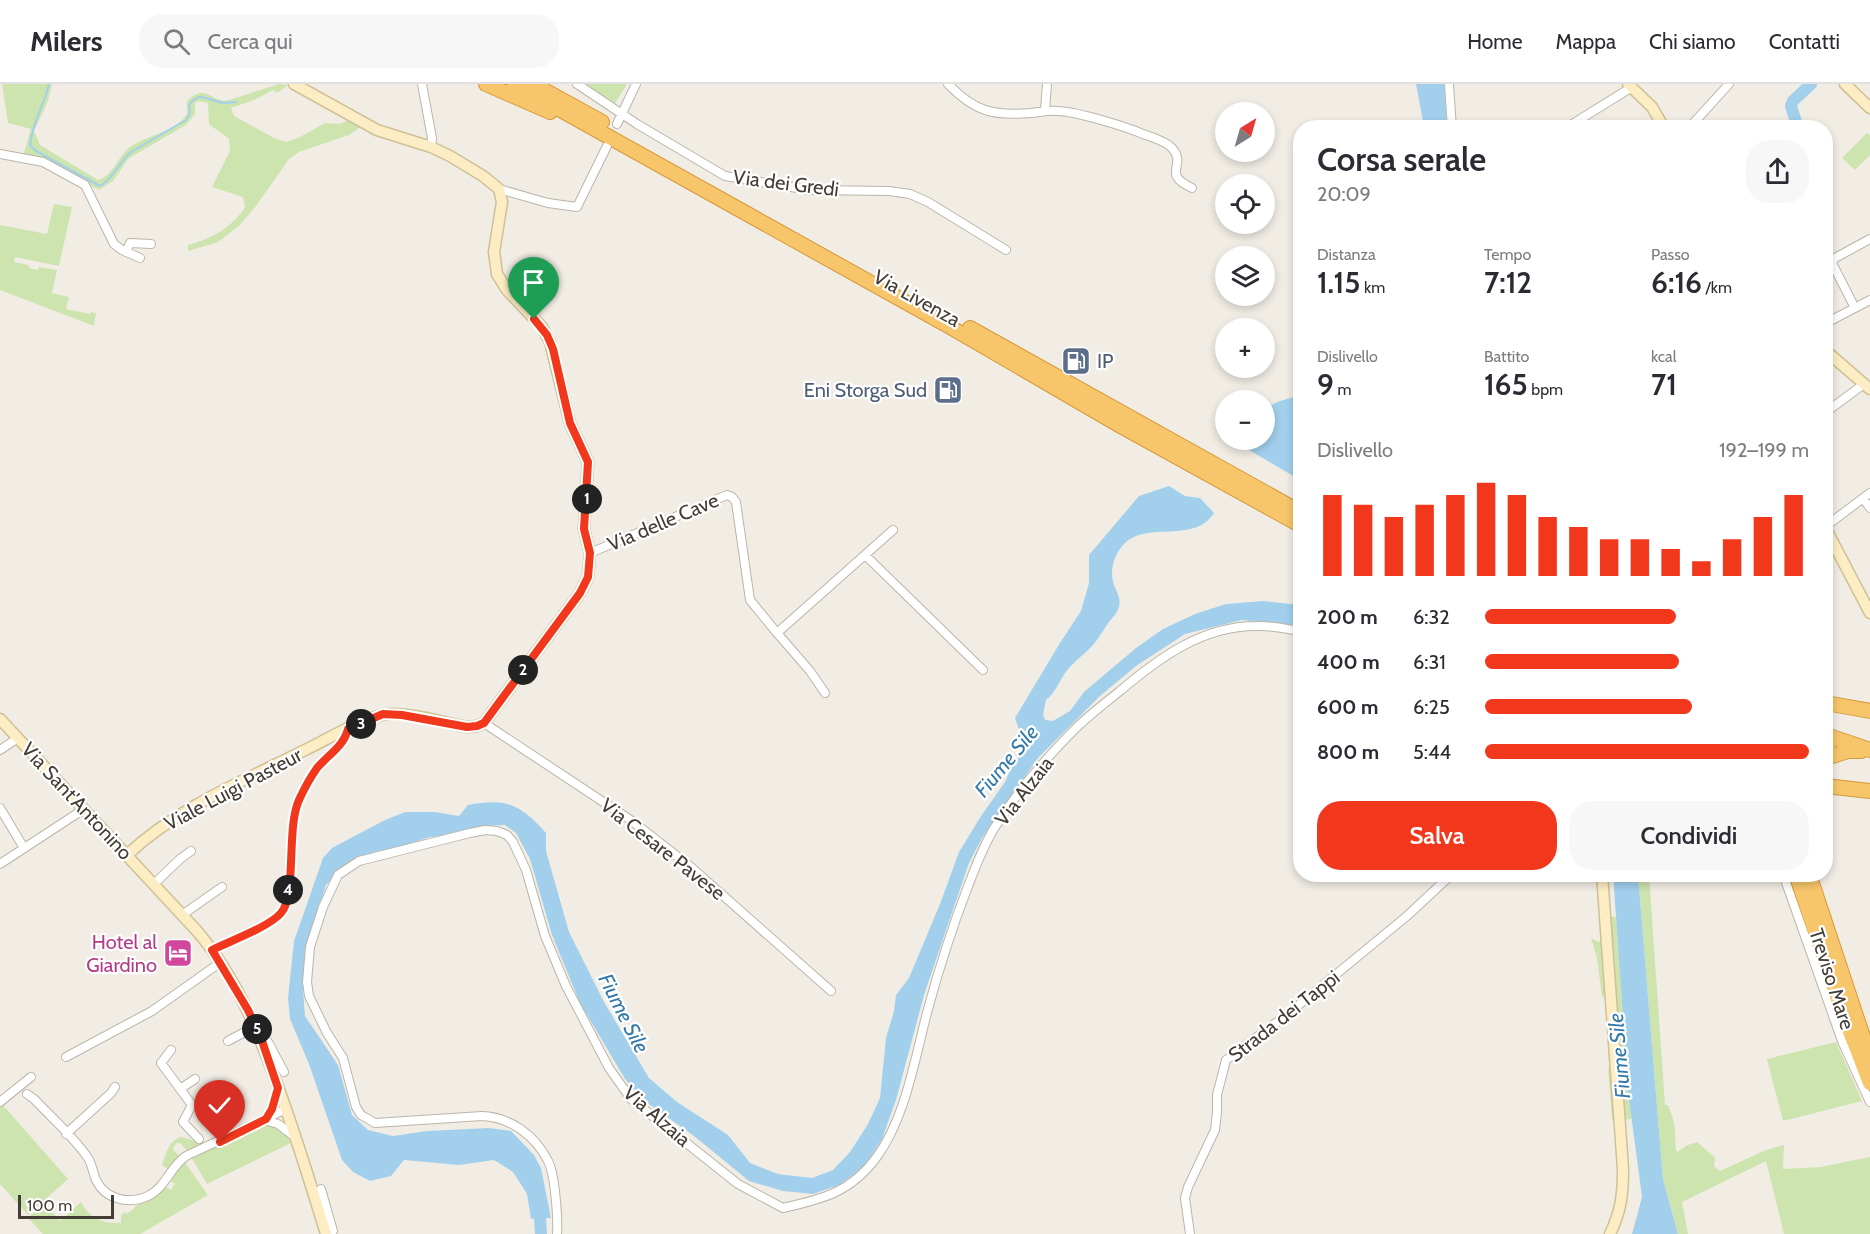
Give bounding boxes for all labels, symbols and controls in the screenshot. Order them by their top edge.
search box [139,14,559,68]
text: Milers [30,24,103,58]
icon: search [160,25,193,58]
text: Cerca qui [208,28,293,55]
text: Home [1467,29,1522,54]
text: Mappa [1555,29,1616,54]
text: Chi siamo [1649,29,1736,54]
text: Contatti [1769,29,1840,54]
north arrow [1215,102,1275,162]
map controls [1215,102,1275,450]
text: Corsa serale [1317,139,1486,179]
button: share [1746,140,1809,203]
street label: Via dei Gredi [732,165,840,201]
button: locate [1215,174,1275,234]
text: 20:09 [1317,182,1371,206]
text: Distanza [1317,245,1376,264]
text: Tempo [1484,245,1531,264]
text: Passo [1651,245,1690,264]
button: layers [1215,246,1275,306]
pin [508,257,559,319]
street label: Via Livenza [869,264,965,332]
text: 1.15 [1317,264,1360,301]
text: 7:12 [1484,264,1532,301]
text: 6:16 [1651,264,1702,301]
icon: arrive [517,266,550,299]
text: km [1360,278,1385,297]
text: /km [1702,278,1732,297]
button: + [1215,318,1275,378]
fuel station icon: IP [1060,345,1092,377]
text: Dislivello [1317,347,1378,366]
text: Battito [1484,347,1529,366]
text: kcal [1651,347,1677,366]
place label: IP [1097,349,1114,373]
text: 9 [1317,366,1334,403]
text: 165 [1484,366,1528,403]
text: 71 [1651,366,1677,403]
fuel station icon: Eni Storga Sud [932,374,964,406]
place label: Eni Storga Sud [804,378,927,402]
text: m [1334,380,1352,399]
text: bpm [1528,380,1563,399]
button: − [1215,390,1275,450]
text: Dislivello [1317,438,1393,462]
text: 192–199 m [1719,438,1809,462]
pin: 1 [572,484,602,514]
street label: Via delle Cave [604,488,722,556]
text: 1 [584,489,590,508]
text: 200 m [1317,605,1378,629]
text: 6:32 [1413,605,1450,629]
text: 400 m [1317,650,1380,674]
text: 6:31 [1413,650,1446,674]
pin: 2 [508,655,538,685]
text: 2 [519,660,527,679]
text: 600 m [1317,695,1378,719]
text: 6:25 [1413,695,1450,719]
pin: 3 [346,709,376,739]
text: 3 [357,714,365,733]
water label: Fiume Sile [969,720,1043,802]
street label: Via Sant'Antonino [17,737,137,865]
text: 800 m [1317,740,1379,764]
text: 5:44 [1413,740,1451,764]
street label: Viale Luigi Pasteur [160,742,307,835]
street label: Via Alzaia [990,751,1059,830]
street label: Via Cesare Pavese [596,793,730,905]
button: Salva [1317,801,1557,870]
button: Condividi [1569,801,1809,870]
pin: 4 [273,875,303,905]
text: 4 [283,880,293,899]
street label: Treviso Mare [1804,925,1860,1033]
place label: Hotel al Giardino [86,930,157,977]
hotel icon: Hotel al Giardino [162,937,194,969]
street label: Strada dei Tappi [1224,965,1344,1067]
water label: Fiume Sile [593,969,655,1057]
water label: Fiume Sile [1603,1012,1635,1100]
pin: 5 [242,1014,272,1044]
text: 5 [253,1019,261,1038]
pin [194,1080,245,1142]
street label: Via Alzaia [618,1080,696,1152]
icon: check [203,1089,236,1122]
scale bar [18,1192,114,1220]
text: 100 m [27,1196,72,1215]

